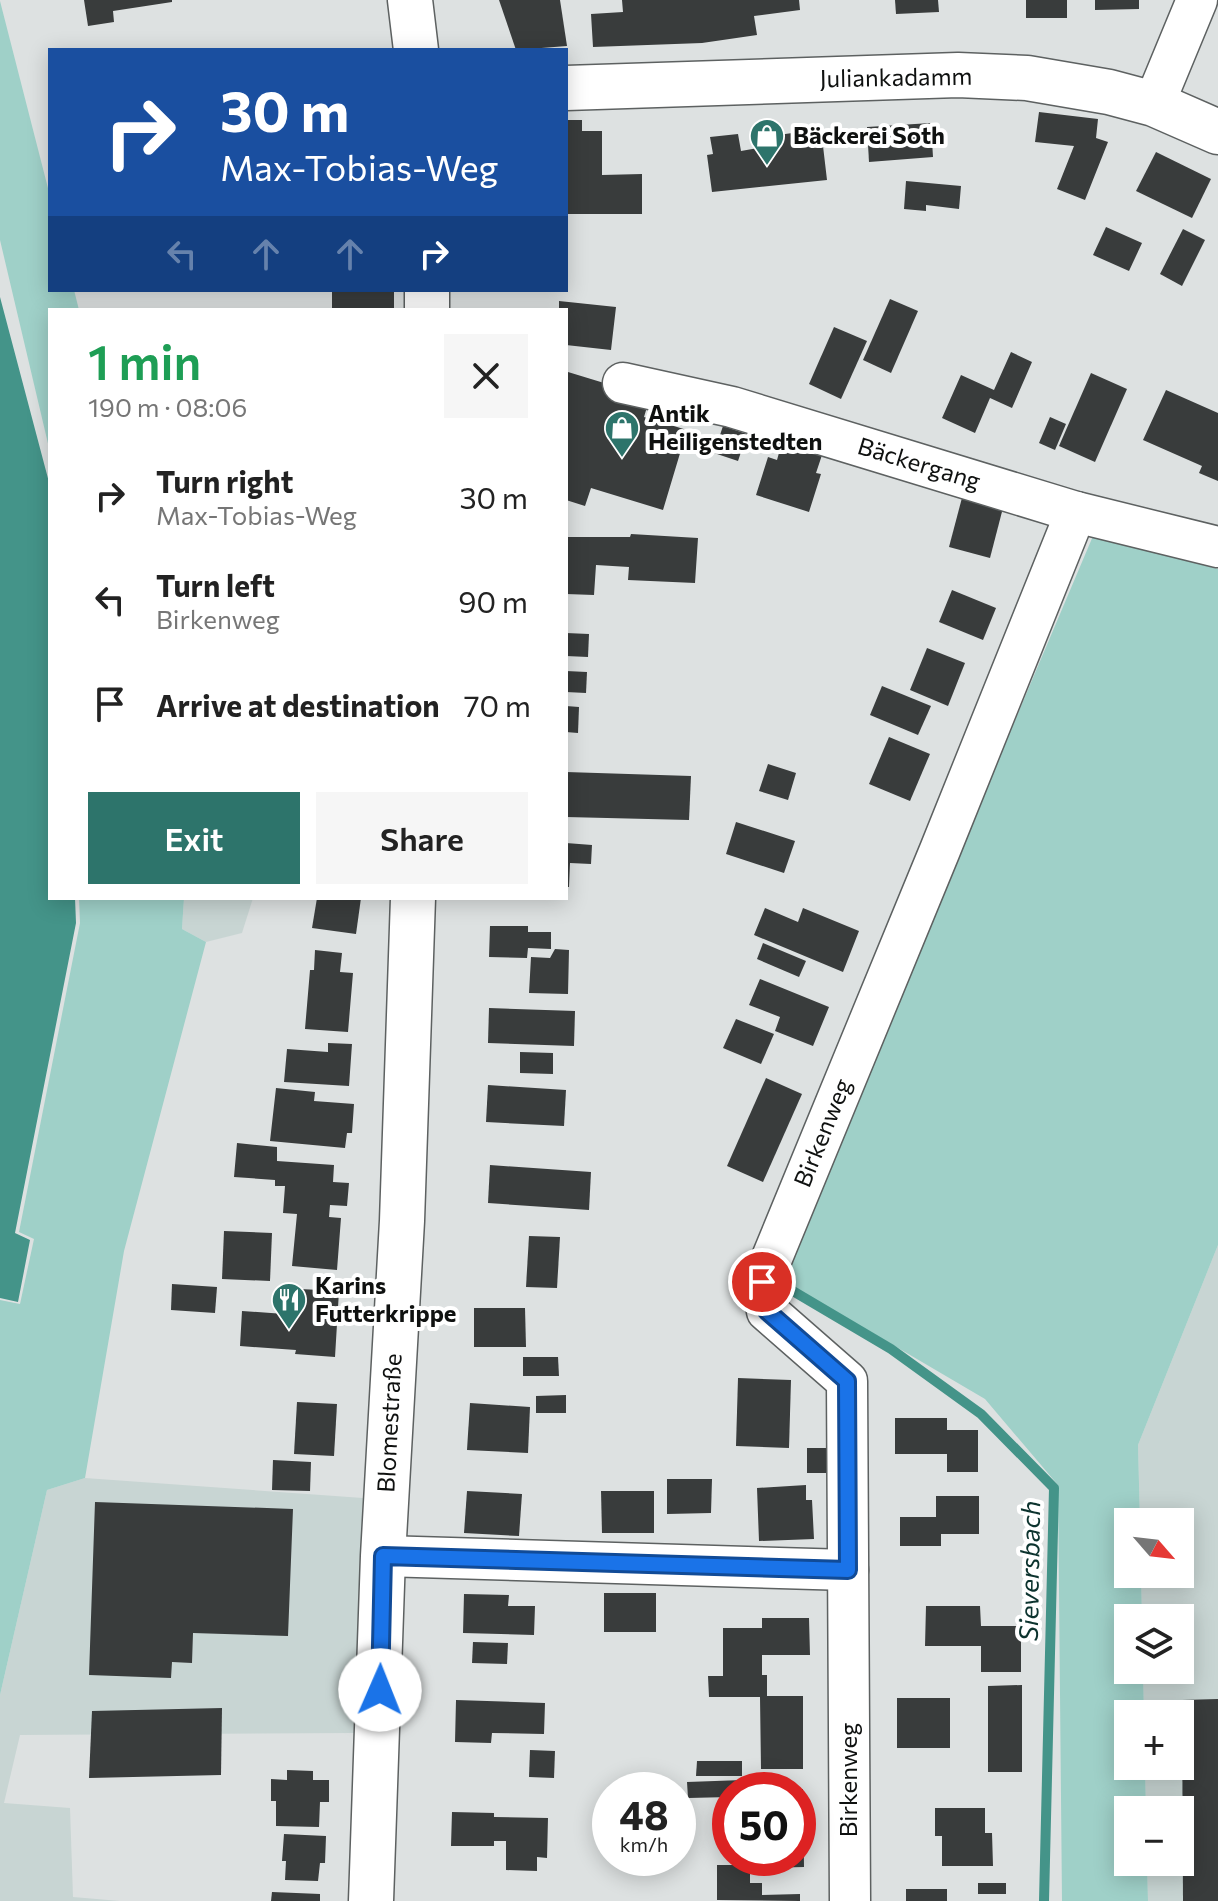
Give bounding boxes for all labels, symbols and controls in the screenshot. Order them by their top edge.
street label: Juliankadamm [819,61,973,92]
text: 30 m [220,75,349,144]
icon: right [88,80,192,184]
shop icon: Bäckerei Soth [748,117,786,167]
place label: Bäckerei Soth [793,120,945,149]
text: Max-Tobias-Weg [220,144,498,188]
icon: left [160,232,204,276]
icon: ahead [244,232,288,276]
icon: ahead [328,232,372,276]
icon: right [412,232,456,276]
text: 1 min [88,331,201,390]
button: close [444,334,528,418]
text: 190 m · 08:06 [88,391,247,422]
place label: Antik Heiligenstedten [648,398,822,455]
shop icon: Antik Heiligenstedten [603,409,641,459]
street label: Bäckergang [855,430,984,495]
text: Turn right [156,462,293,499]
icon: right [88,474,132,518]
text: 30 m [459,478,528,515]
text: Max-Tobias-Weg [156,499,357,530]
text: Turn left [156,566,275,603]
icon: left [88,578,132,622]
text: 90 m [458,582,528,619]
text: Birkenweg [156,603,280,634]
icon: arrive [88,682,132,726]
text: Arrive at destination [156,686,440,723]
text: 70 m [464,686,531,723]
button: Exit [88,792,300,884]
button: Share [316,792,528,884]
street label: Birkenweg [787,1074,856,1191]
pin [728,1248,796,1316]
icon: arrive [740,1260,784,1304]
place label: Karins Futterkrippe [315,1270,457,1327]
restaurant icon: Karins Futterkrippe [270,1281,308,1331]
street label: Blomestraße [370,1353,407,1493]
water label: Sieversbach [1012,1500,1045,1642]
north arrow [1114,1508,1194,1588]
map controls [1114,1508,1194,1876]
button: layers [1114,1604,1194,1684]
position arrow [338,1648,422,1732]
button: + [1114,1700,1194,1780]
street label: Birkenweg [833,1723,862,1837]
speed limit sign: 50 [712,1772,816,1876]
text: 48 [619,1789,669,1838]
button: − [1114,1796,1194,1876]
text: km/h [620,1832,668,1856]

